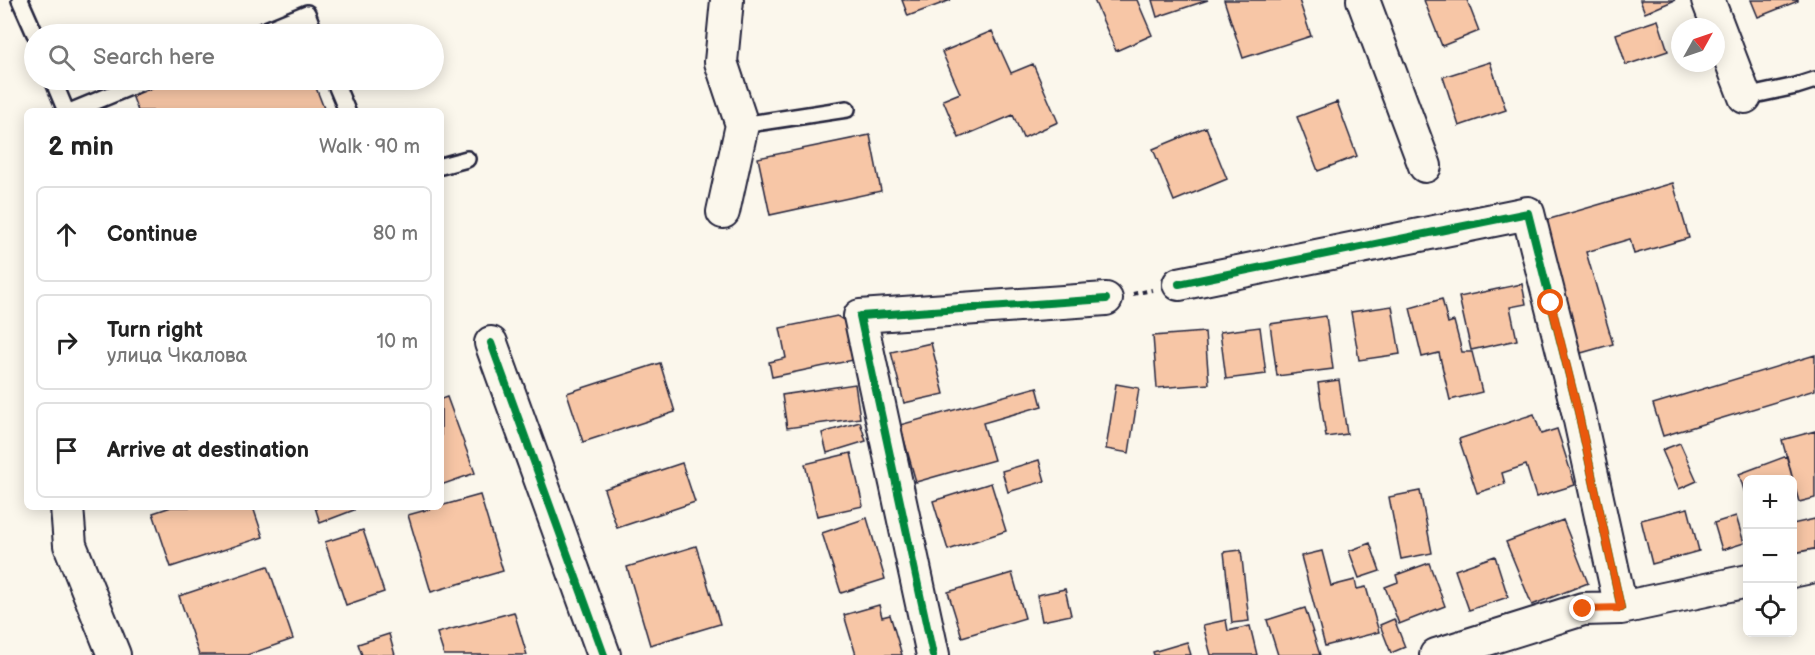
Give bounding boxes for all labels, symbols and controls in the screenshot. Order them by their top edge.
north arrow [1671,18,1725,72]
search box [24,24,444,90]
icon: search [45,41,78,74]
text: Search here [93,44,215,71]
text: 2 min [48,132,114,163]
text: Walk · 90 m [319,135,420,159]
icon: ahead [50,218,83,251]
text: Continue [107,221,197,248]
text: 80 m [373,222,418,246]
route start [1537,289,1563,315]
text: Turn right [107,317,203,344]
icon: right [50,326,83,359]
text: 10 m [377,330,418,354]
text: улица Чкалова [107,344,247,368]
icon: arrive [50,434,83,467]
text: Arrive at destination [107,437,309,464]
map controls [1743,475,1797,637]
button: + [1743,475,1797,529]
button: − [1743,529,1797,583]
button: locate [1743,583,1797,637]
route end [1569,595,1595,621]

